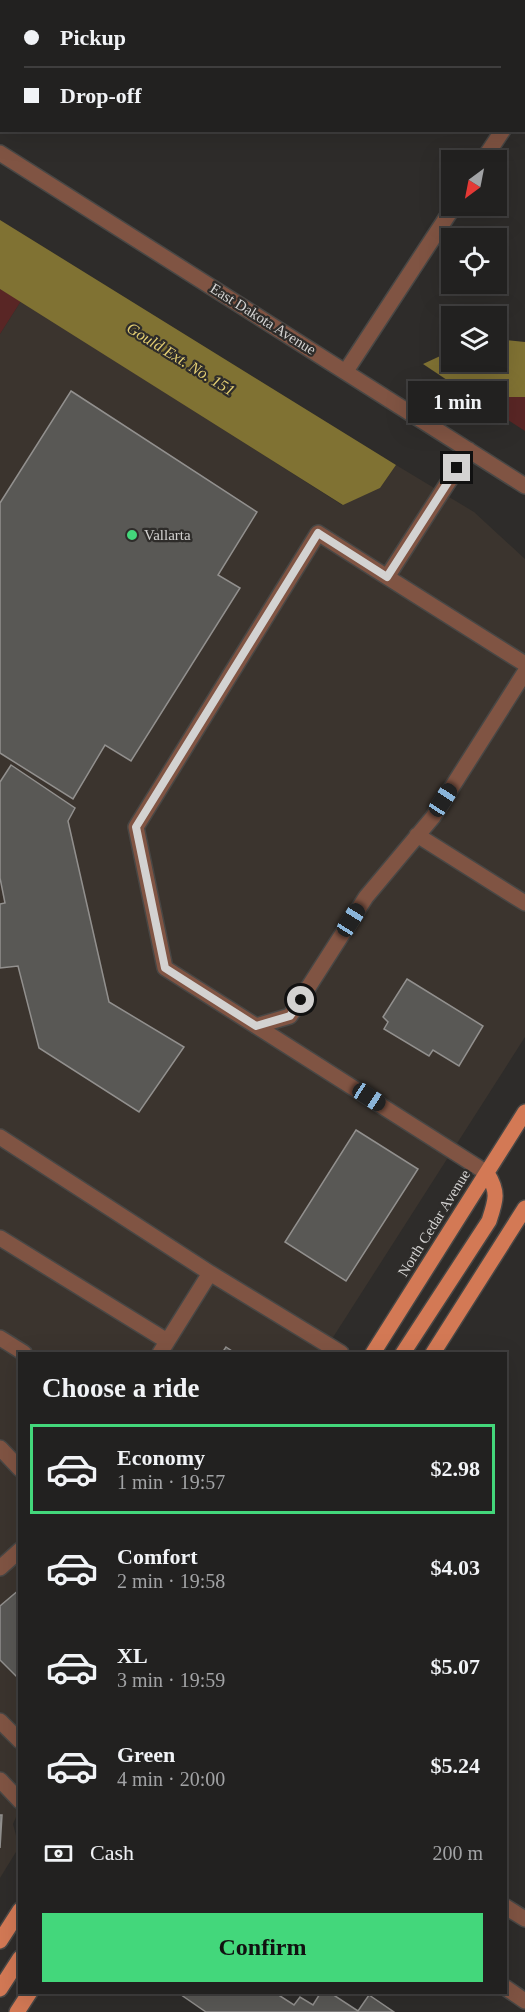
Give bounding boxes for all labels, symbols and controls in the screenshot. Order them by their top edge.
text: Pickup [60,25,126,50]
text: Drop-off [60,83,141,108]
north arrow [441,150,507,216]
map controls [441,150,507,372]
button: locate [441,228,507,294]
street label: East Dakota Avenue [207,280,319,358]
button: layers [441,306,507,372]
water label: Gould Ext. No. 151 [124,319,238,399]
callout: 1 min [408,381,506,423]
text: 1 min [433,391,482,413]
route end [443,454,470,481]
place label: Vallarta [144,527,191,543]
marker: Vallarta [125,528,139,542]
car [426,780,460,820]
car [334,900,368,940]
route start [287,986,314,1013]
car [349,1080,389,1114]
street label: North Cedar Avenue [395,1166,474,1279]
text: Choose a ride [42,1373,200,1403]
icon: car [45,1442,99,1496]
text: Economy [117,1445,205,1470]
text: $2.98 [431,1456,480,1481]
text: 1 min · 19:57 [117,1471,225,1493]
icon: car [45,1541,99,1595]
text: Comfort [117,1544,198,1569]
text: $4.03 [431,1555,480,1580]
text: 2 min · 19:58 [117,1570,225,1592]
icon: car [45,1640,99,1694]
text: XL [117,1643,148,1668]
text: $5.07 [431,1654,480,1679]
text: 3 min · 19:59 [117,1669,225,1691]
icon: car [45,1739,99,1793]
text: Green [117,1742,175,1767]
text: $5.24 [431,1753,480,1778]
text: 4 min · 20:00 [117,1768,225,1790]
icon: cash [42,1837,75,1870]
text: Cash [90,1840,134,1865]
text: 200 m [432,1842,483,1864]
button: Confirm [42,1913,483,1982]

